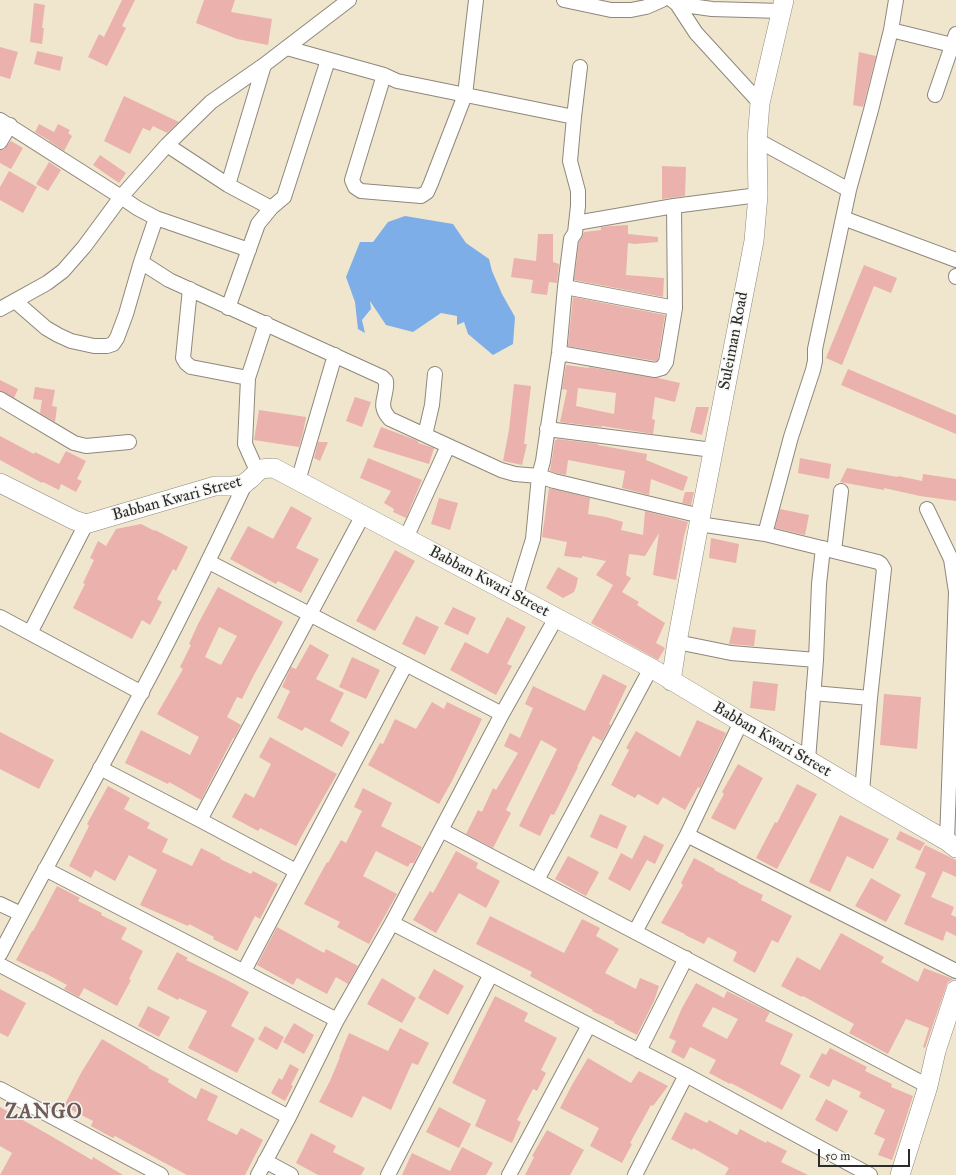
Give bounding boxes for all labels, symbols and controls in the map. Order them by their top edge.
street label: Suleiman Road [715,290,753,392]
street label: Babban Kwari Street [110,472,244,526]
street label: Babban Kwari Street [426,542,552,622]
street label: Babban Kwari Street [709,698,835,782]
district label: ZANGO [5,1101,83,1125]
scale bar [820,1141,912,1167]
text: 50 m [825,1149,850,1163]

